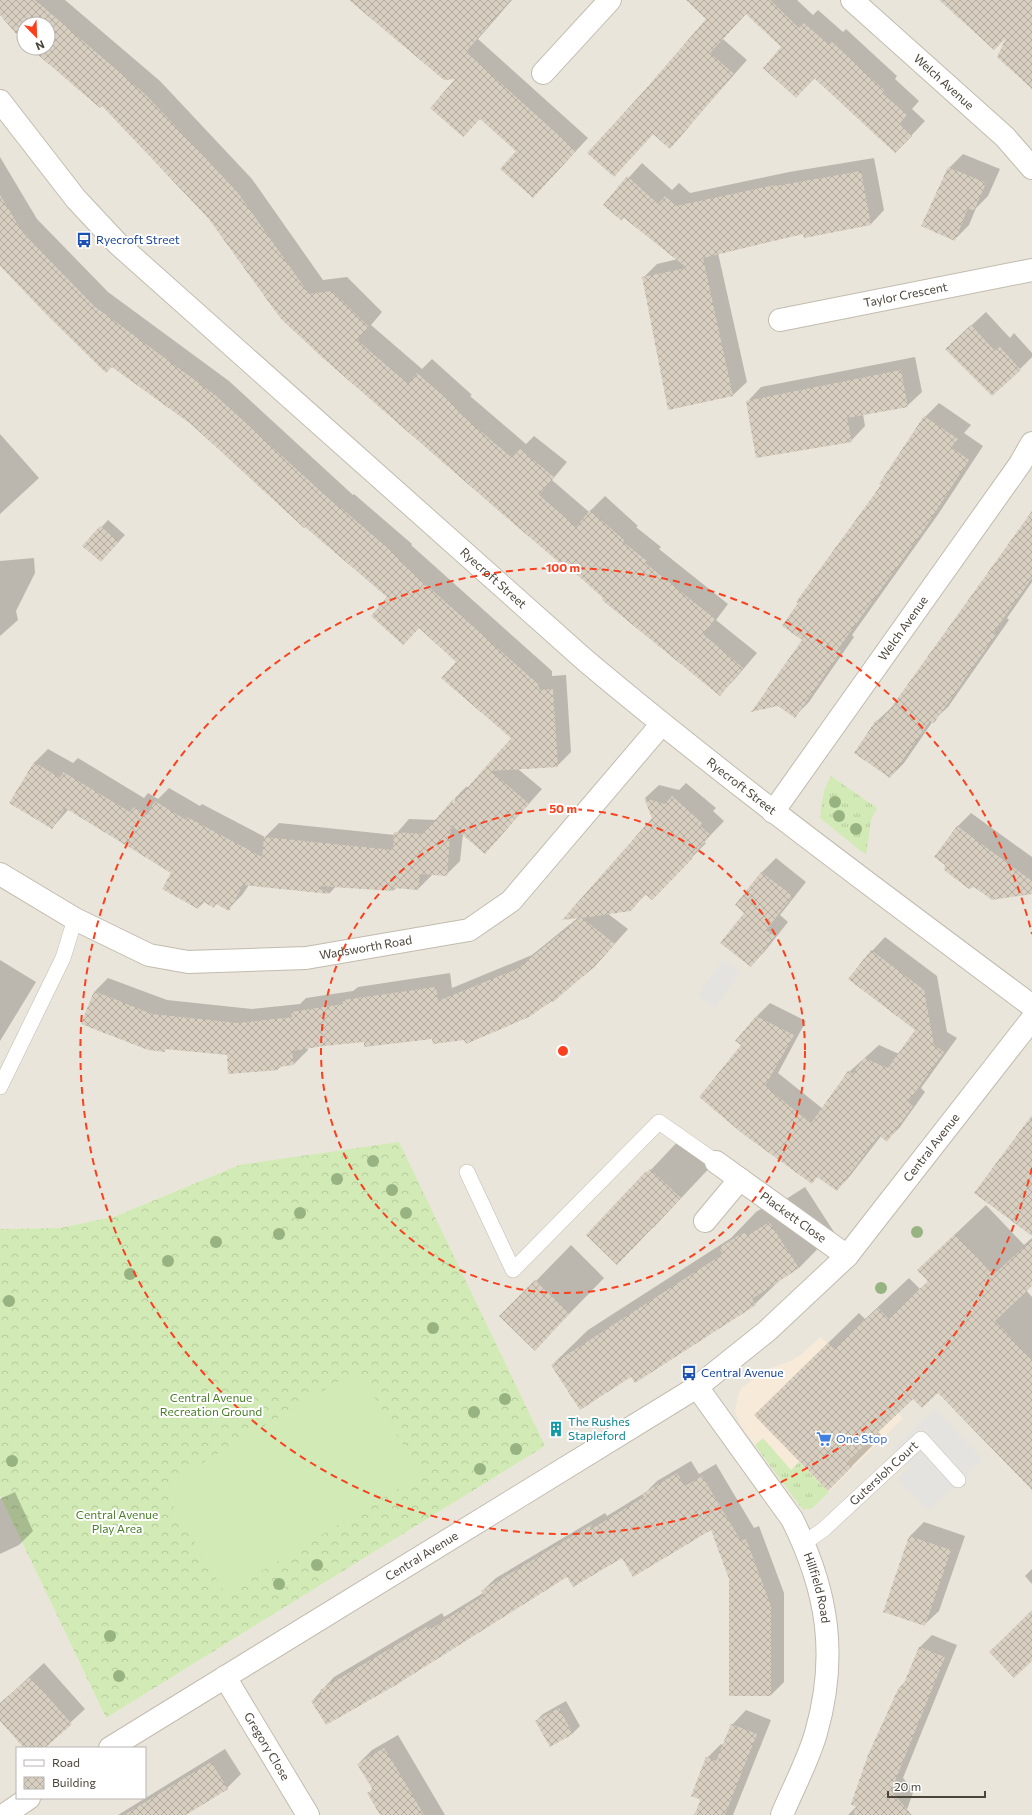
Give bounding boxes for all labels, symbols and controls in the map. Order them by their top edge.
north arrow [16,16,56,56]
text: N [34,38,46,53]
street label: Welch Avenue [911,51,977,112]
bus stop icon: Ryecroft Street [75,231,93,249]
place label: Ryecroft Street [96,232,180,246]
street label: Taylor Crescent [862,279,949,309]
street label: Ryecroft Street [458,544,530,611]
text: 100 m [546,560,580,574]
street label: Welch Avenue [875,593,930,663]
street label: Ryecroft Street [705,754,779,817]
text: 50 m [549,801,577,815]
street label: Wadsworth Road [318,932,413,962]
centre of rings [556,1044,570,1058]
street label: Central Avenue [900,1110,962,1184]
street label: Plackett Close [758,1188,829,1245]
bus stop icon: Central Avenue [680,1364,698,1382]
place label: Central Avenue [701,1365,784,1379]
park label: Central Avenue Recreation Ground [160,1390,262,1418]
place label: The Rushes Stapleford [568,1414,630,1442]
building icon: The Rushes Stapleford [547,1420,565,1438]
supermarket icon: One Stop [815,1430,833,1448]
place label: One Stop [836,1431,887,1445]
street label: Gutersloh Court [846,1438,920,1508]
park label: Central Avenue Play Area [76,1507,158,1535]
street label: Central Avenue [382,1528,460,1583]
street label: Hillfield Road [802,1550,834,1624]
street label: Gregory Close [242,1709,293,1782]
legend [16,1747,146,1799]
text: Road [52,1755,80,1769]
scale bar [888,1773,985,1799]
text: Building [52,1775,96,1789]
text: 20 m [894,1779,921,1793]

